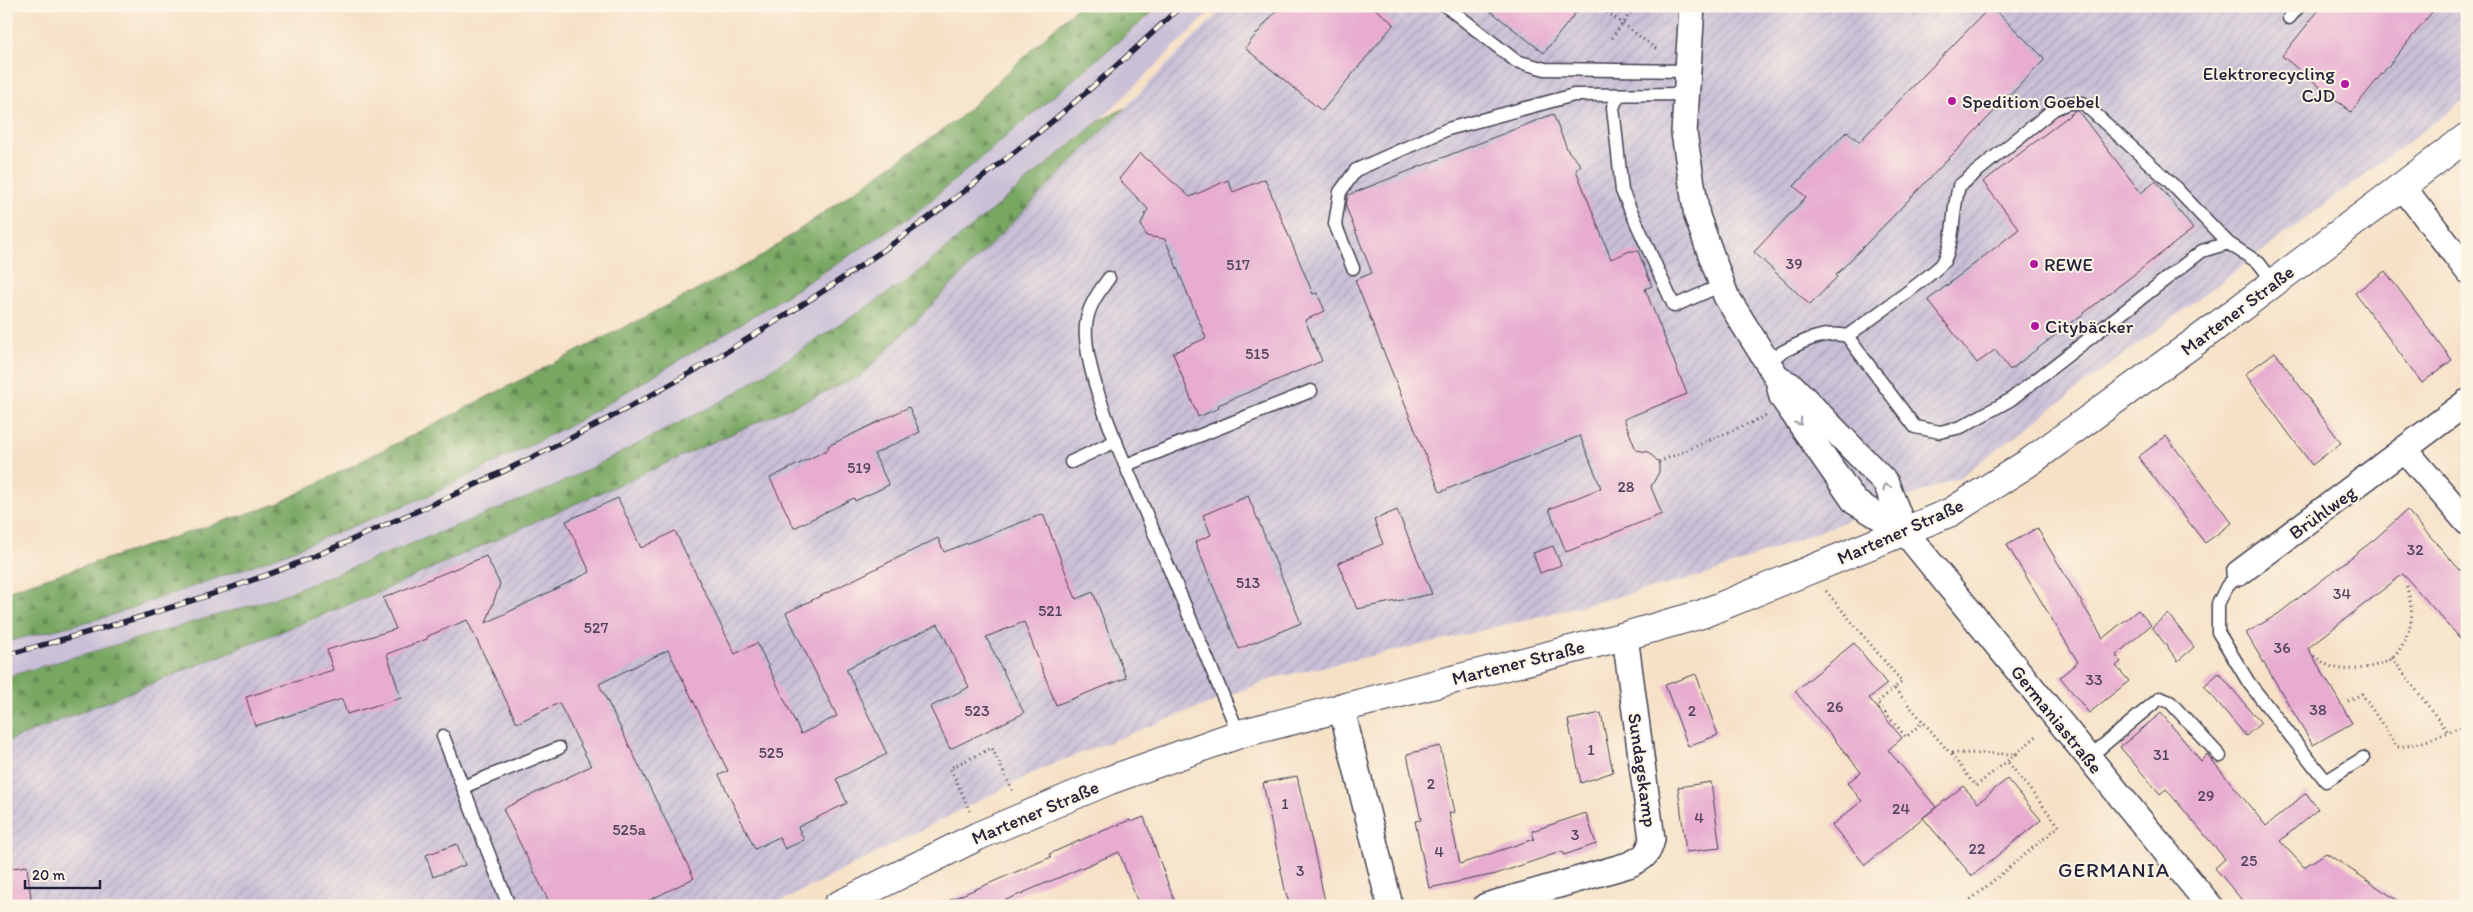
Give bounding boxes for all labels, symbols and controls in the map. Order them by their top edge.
place label: Elektrorecycling CJD [2203,62,2335,107]
marker: Elektrorecycling CJD [2339,78,2351,90]
place label: Spedition Goebel [1962,90,2100,113]
marker: Spedition Goebel [1946,95,1958,107]
place label: REWE [2044,253,2093,276]
house number: 39 [1785,254,1803,273]
house number: 517 [1226,255,1250,274]
marker: REWE [2028,258,2040,270]
street label: Martener Straße [2176,260,2299,361]
place label: Citybäcker [2045,315,2134,338]
marker: Citybäcker [2029,320,2041,332]
house number: 515 [1245,344,1269,363]
one-way arrow [1793,416,1802,426]
house number: 519 [847,458,871,477]
house number: 28 [1617,477,1635,496]
street label: Brühlweg [2284,480,2361,544]
one-way arrow [1882,484,1892,493]
street label: Martener Straße [1833,493,1967,570]
house number: 32 [2406,540,2424,559]
house number: 513 [1236,573,1261,592]
house number: 34 [2333,584,2352,603]
house number: 521 [1038,601,1063,620]
house number: 527 [584,618,608,637]
street label: Martener Straße [1449,635,1587,690]
house number: 36 [2273,638,2291,657]
street label: Germaniastraße [2006,660,2107,778]
house number: 33 [2085,670,2103,689]
house number: 26 [1827,697,1843,716]
house number: 38 [2309,700,2327,719]
house number: 523 [964,701,990,720]
house number: 2 [1688,701,1697,720]
street label: Sundagskamp [1623,711,1662,829]
house number: 1 [1587,740,1595,759]
house number: 525 [758,743,784,762]
house number: 31 [2153,745,2170,764]
house number: 2 [1427,774,1436,793]
street label: Martener Straße [968,775,1102,850]
house number: 29 [2198,786,2214,805]
house number: 1 [1281,794,1289,813]
house number: 24 [1892,799,1910,818]
house number: 4 [1694,808,1704,827]
house number: 525a [612,820,646,839]
house number: 3 [1571,825,1580,844]
house number: 22 [1969,839,1986,858]
house number: 4 [1434,842,1444,861]
house number: 25 [2241,851,2257,870]
scale bar [25,857,100,889]
district label: GERMANIA [2058,857,2170,882]
house number: 3 [1296,861,1305,880]
text: 20 m [32,866,66,884]

